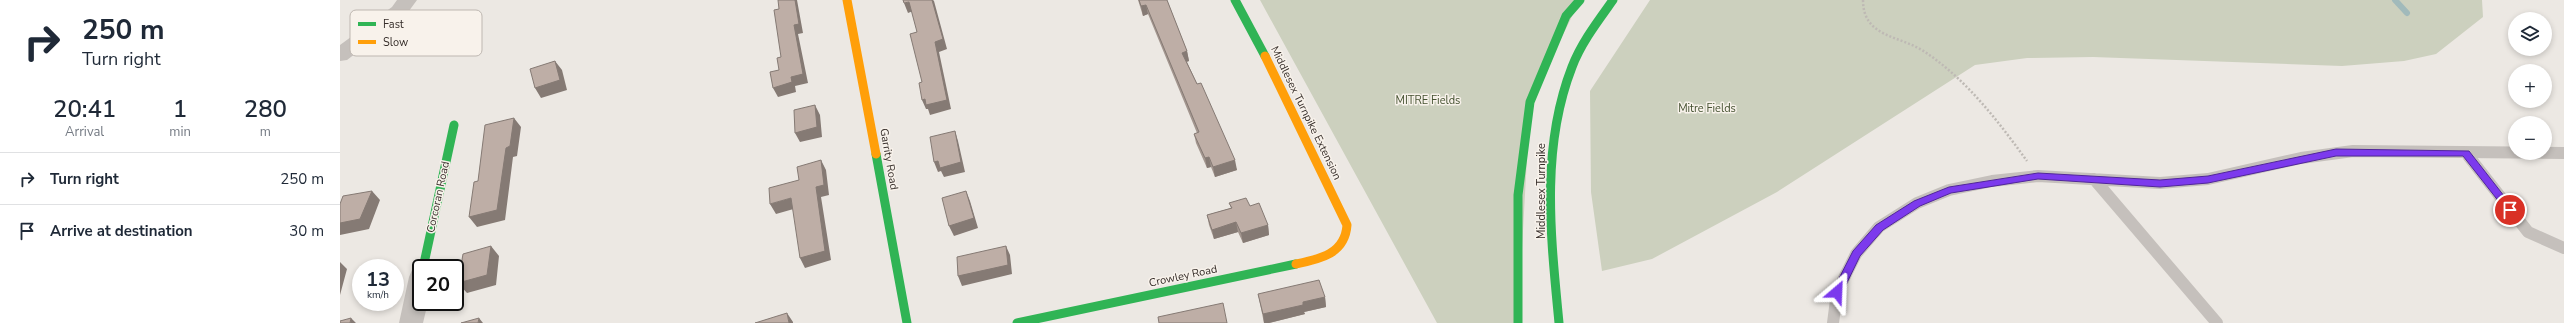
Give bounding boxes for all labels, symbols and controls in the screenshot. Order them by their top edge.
legend [350,10,482,56]
text: 250 m [82,11,165,49]
map controls [2508,12,2552,160]
button: layers [2508,12,2552,56]
icon: right [16,16,68,68]
text: Fast [383,17,404,32]
text: Slow [383,35,408,50]
street label: Middlesex Turnpike Extension [1267,44,1345,182]
text: Turn right [82,47,161,71]
button: + [2508,64,2552,108]
text: 20:41 [53,93,116,125]
text: 1 [173,93,187,125]
text: 280 [244,93,287,125]
park label: MITRE Fields [1396,93,1460,108]
park label: Mitre Fields [1678,101,1736,116]
button: − [2508,116,2552,160]
text: Arrival [65,123,104,141]
text: min [169,123,191,141]
text: m [260,123,271,141]
street label: Garrity Road [876,127,902,191]
street label: Middlesex Turnpike [1534,143,1549,239]
street label: Corcoran Road [423,160,453,234]
icon: right [16,168,38,190]
text: Turn right [50,169,119,189]
text: 250 m [280,169,324,189]
pin [2493,193,2527,227]
icon: arrive [2499,199,2521,221]
icon: arrive [16,220,38,242]
text: Arrive at destination [50,221,193,241]
text: 30 m [289,221,324,241]
speed limit sign: 20 [412,259,464,311]
street label: Crowley Road [1147,261,1219,291]
text: 13 [366,266,390,293]
position arrow [1816,271,1858,313]
text: km/h [367,288,389,302]

